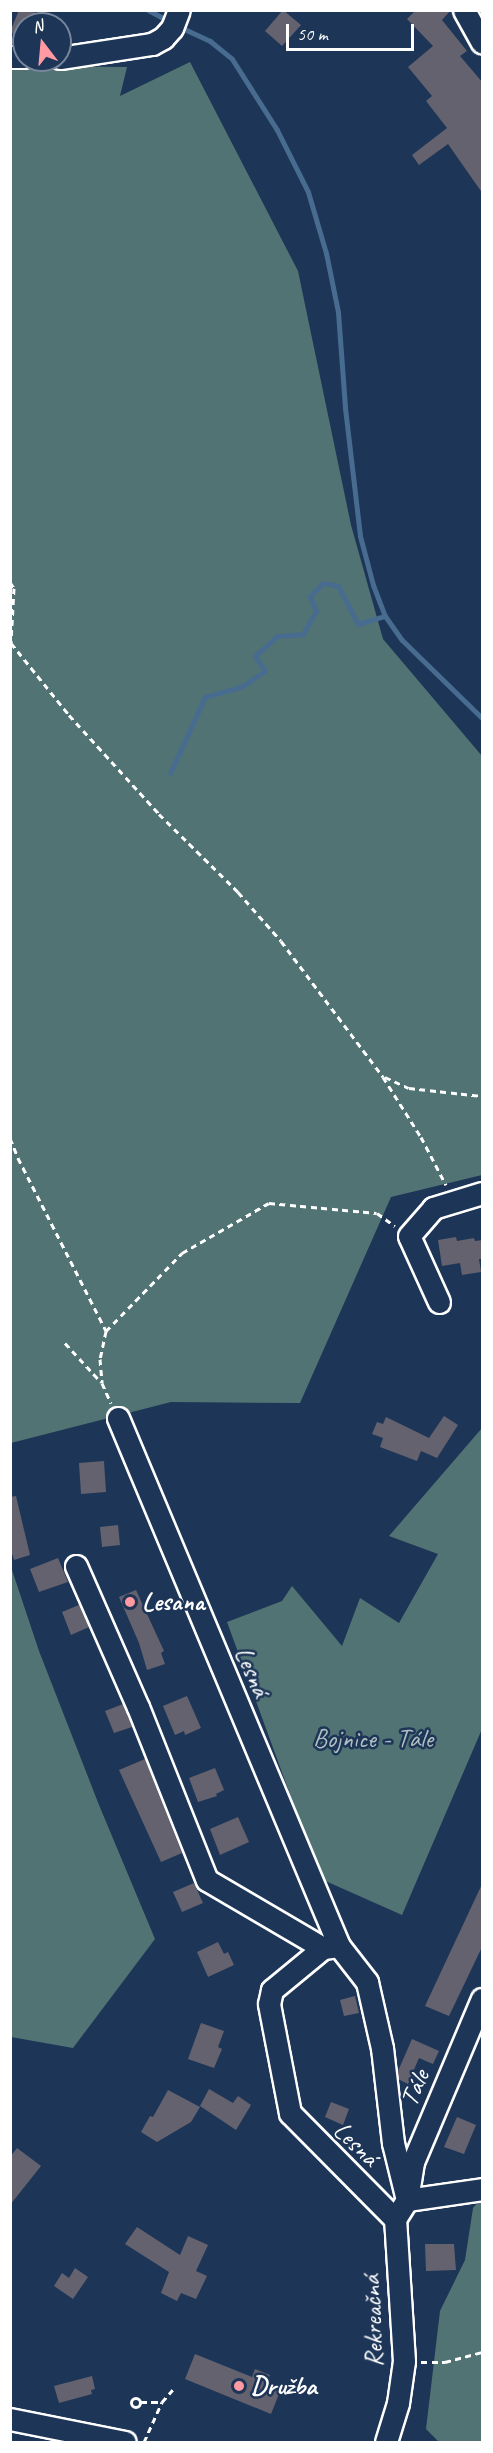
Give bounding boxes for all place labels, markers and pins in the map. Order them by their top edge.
place label: Lesana [142,1586,204,1618]
marker: Lesana [123,1595,137,1609]
place label: Družba [251,2370,317,2402]
marker: Družba [232,2379,246,2393]

